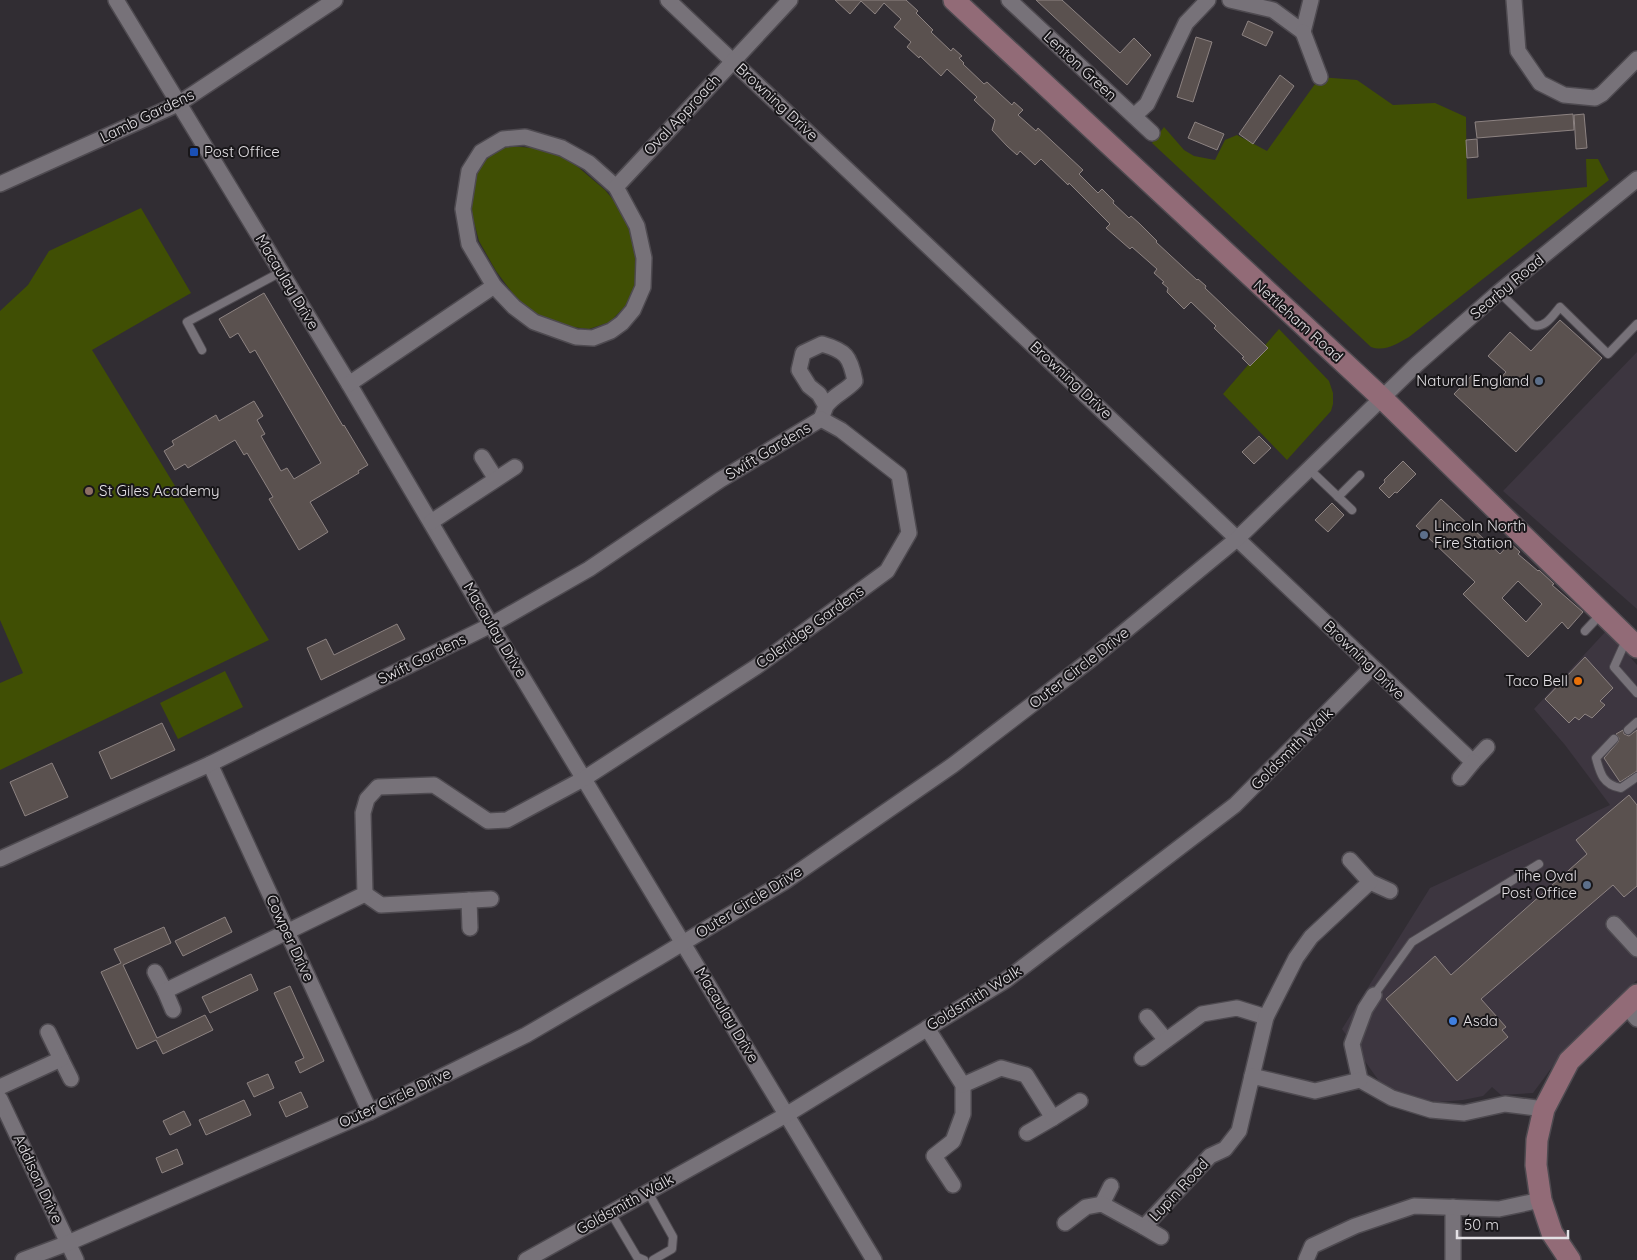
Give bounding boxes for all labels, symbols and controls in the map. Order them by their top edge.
street label: Lenton Green [1040,27,1121,104]
street label: Browning Drive [732,59,822,145]
street label: Oval Approach [639,70,724,159]
street label: Lamb Gardens [97,85,197,147]
place label: Post Office [204,142,280,161]
marker: Post Office [188,146,200,158]
street label: Macaulay Drive [251,231,323,333]
street label: Searby Road [1466,250,1548,323]
street label: Nettleham Road [1250,275,1347,366]
street label: Browning Drive [1026,337,1116,423]
place label: Natural England [1416,371,1529,390]
marker: Natural England [1533,375,1545,387]
street label: Swift Gardens [722,418,814,483]
place label: St Giles Academy [99,481,219,500]
marker: St Giles Academy [83,485,95,497]
place label: Lincoln North Fire Station [1434,516,1526,552]
marker: Lincoln North Fire Station [1418,529,1430,541]
street label: Macaulay Drive [459,579,531,681]
street label: Coleridge Gardens [752,581,867,672]
street label: Browning Drive [1320,616,1409,703]
street label: Outer Circle Drive [1025,623,1132,713]
street label: Swift Gardens [374,629,469,688]
place label: Taco Bell [1505,671,1568,690]
marker: Taco Bell [1572,675,1584,687]
street label: Goldsmith Walk [1247,704,1337,794]
street label: Outer Circle Drive [692,861,805,942]
place label: The Oval Post Office [1501,866,1577,902]
marker: The Oval Post Office [1581,879,1593,891]
street label: Cowper Drive [262,891,319,984]
street label: Goldsmith Walk [923,961,1025,1034]
street label: Macaulay Drive [691,964,763,1066]
place label: Asda [1463,1011,1498,1030]
marker: Asda [1447,1015,1459,1027]
street label: Outer Circle Drive [336,1063,454,1132]
street label: Addison Drive [10,1131,67,1226]
street label: Lupin Road [1145,1154,1212,1225]
street label: Goldsmith Walk [573,1169,677,1238]
scale bar [1457,1208,1568,1240]
text: 50 m [1464,1215,1499,1234]

